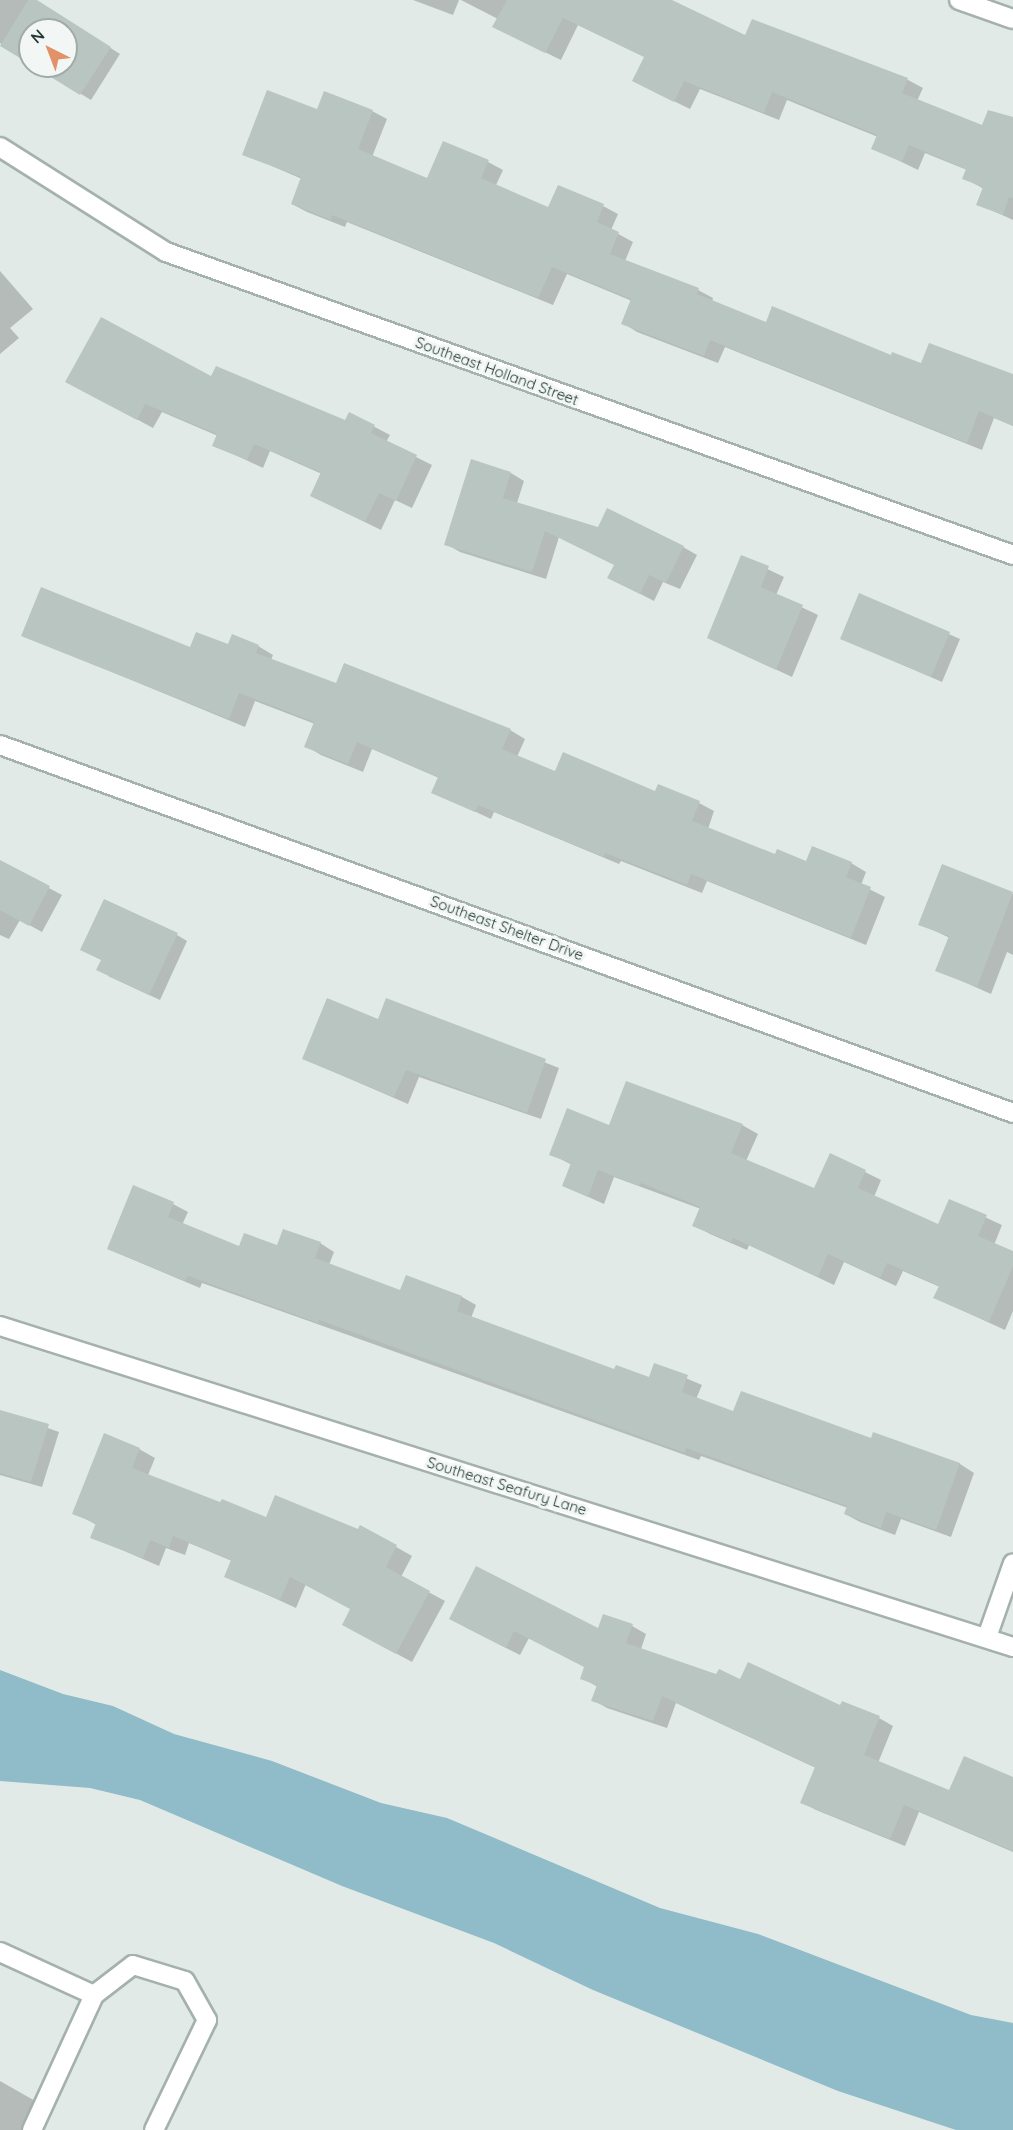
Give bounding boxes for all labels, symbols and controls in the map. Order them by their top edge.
north arrow [18,18,78,78]
text: N [26,25,48,47]
street label: Southeast Holland Street [413,333,581,409]
street label: Southeast Shelter Drive [428,892,586,964]
street label: Southeast Seafury Lane [425,1453,589,1519]

